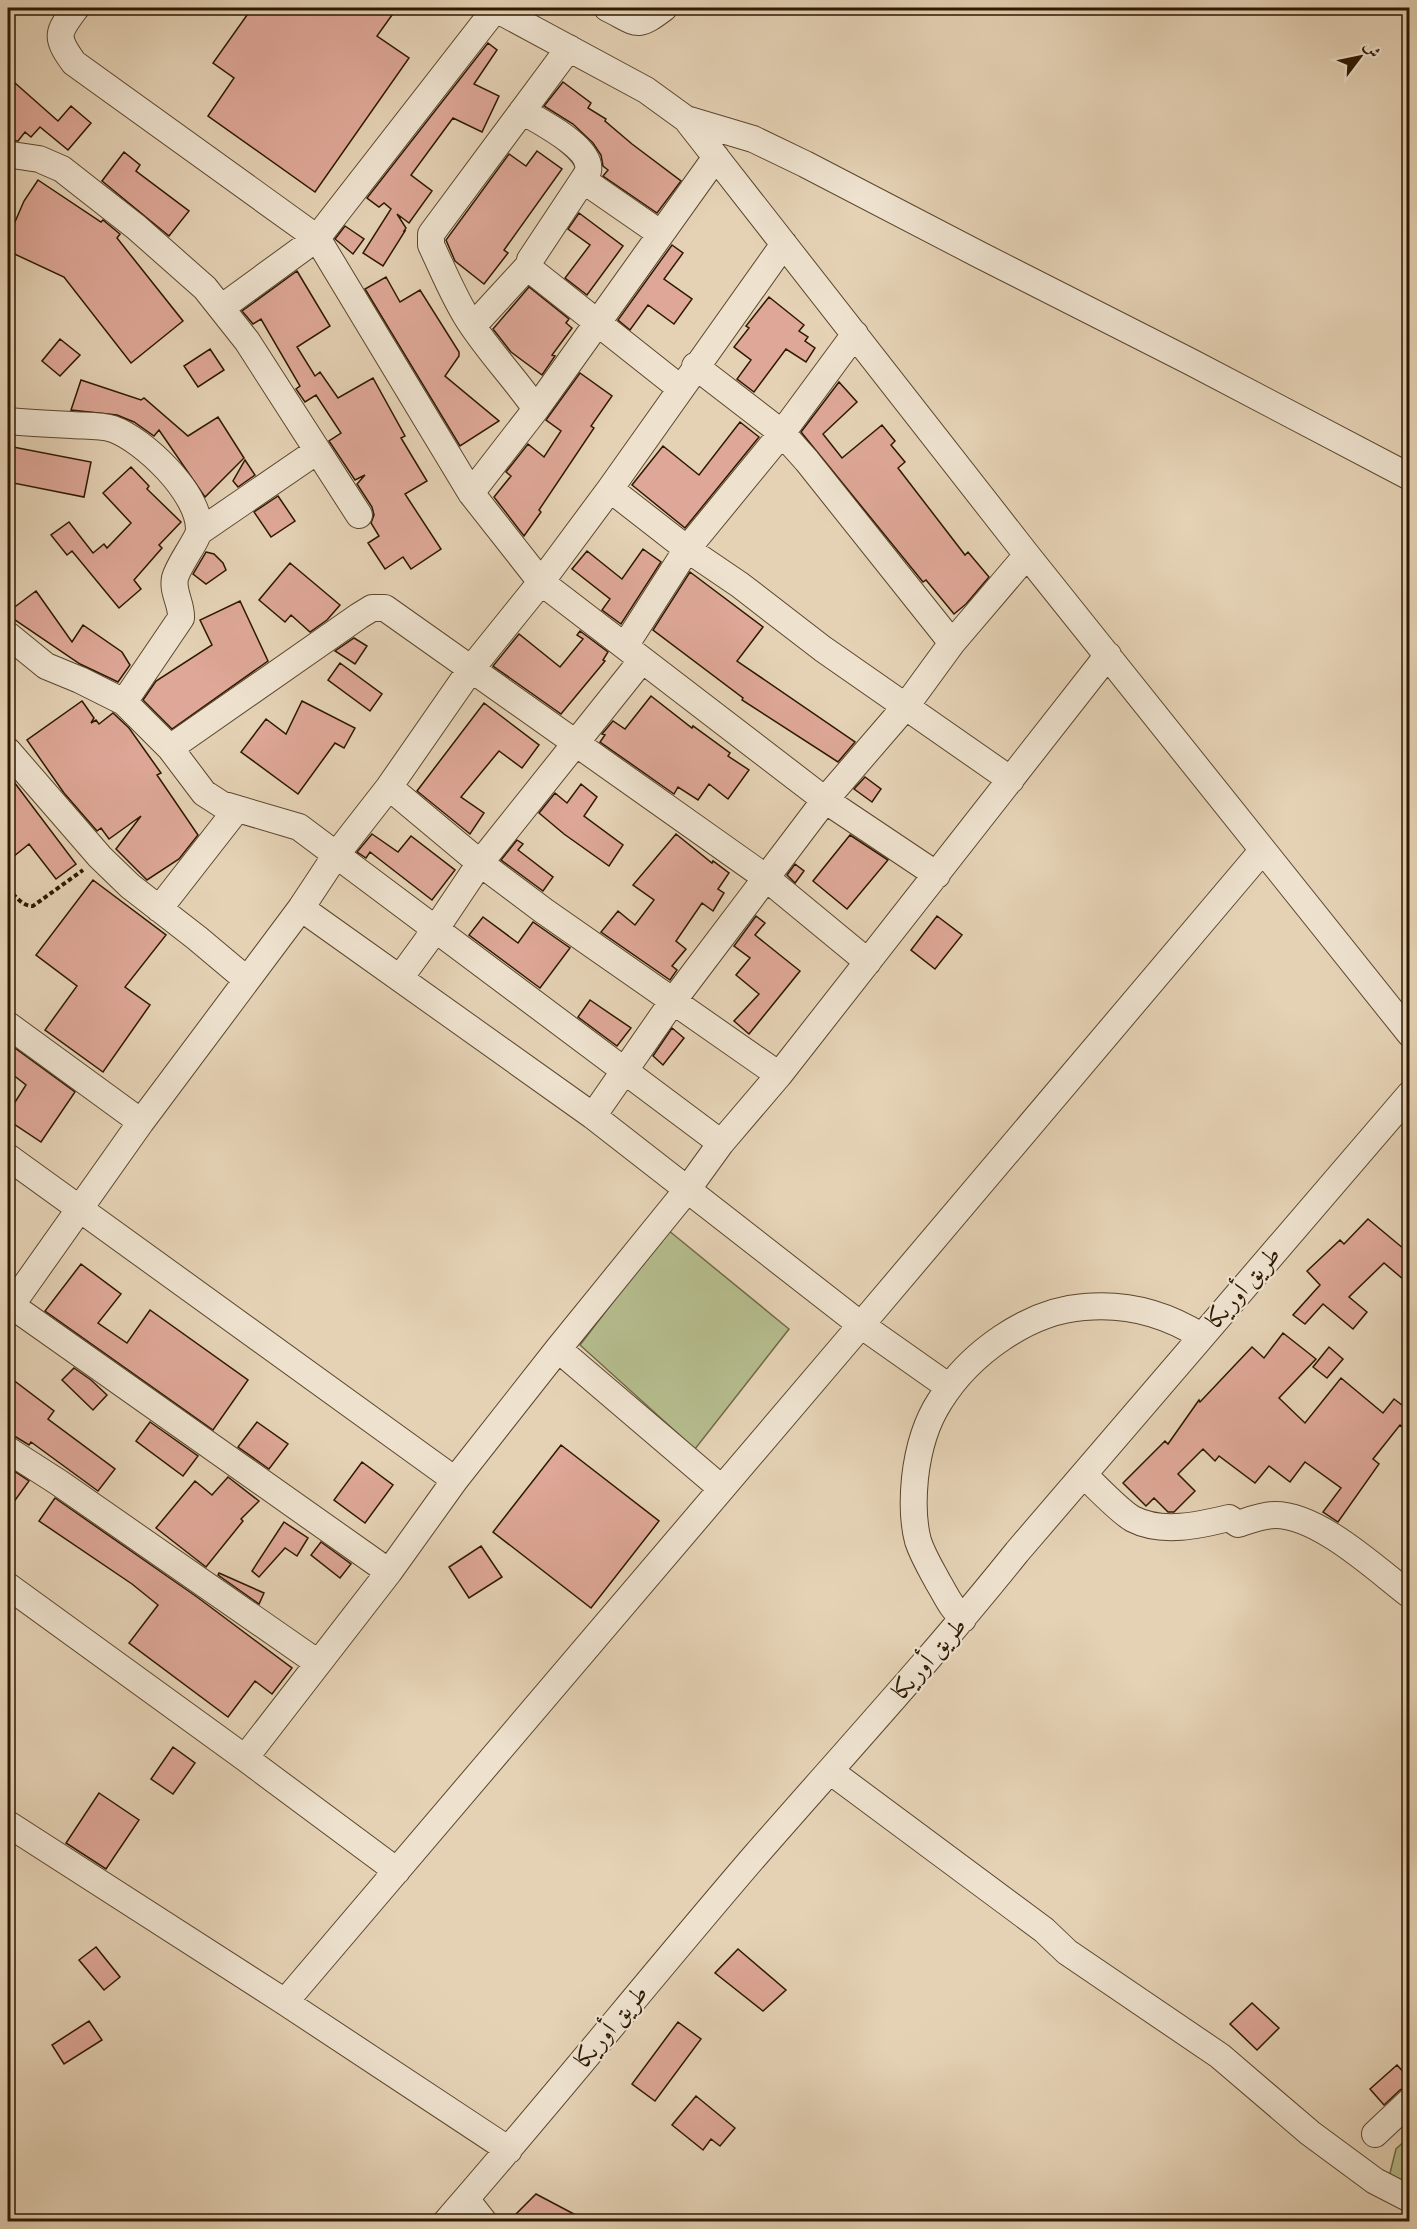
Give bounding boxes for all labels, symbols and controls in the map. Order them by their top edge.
north arrow [1330,27,1390,87]
text: ش [1360,38,1385,61]
street label: طريق أوريكا [1198,1239,1287,1334]
street label: طريق أوريكا [884,1610,973,1705]
street label: طريق أوريكا [566,1977,654,2073]

